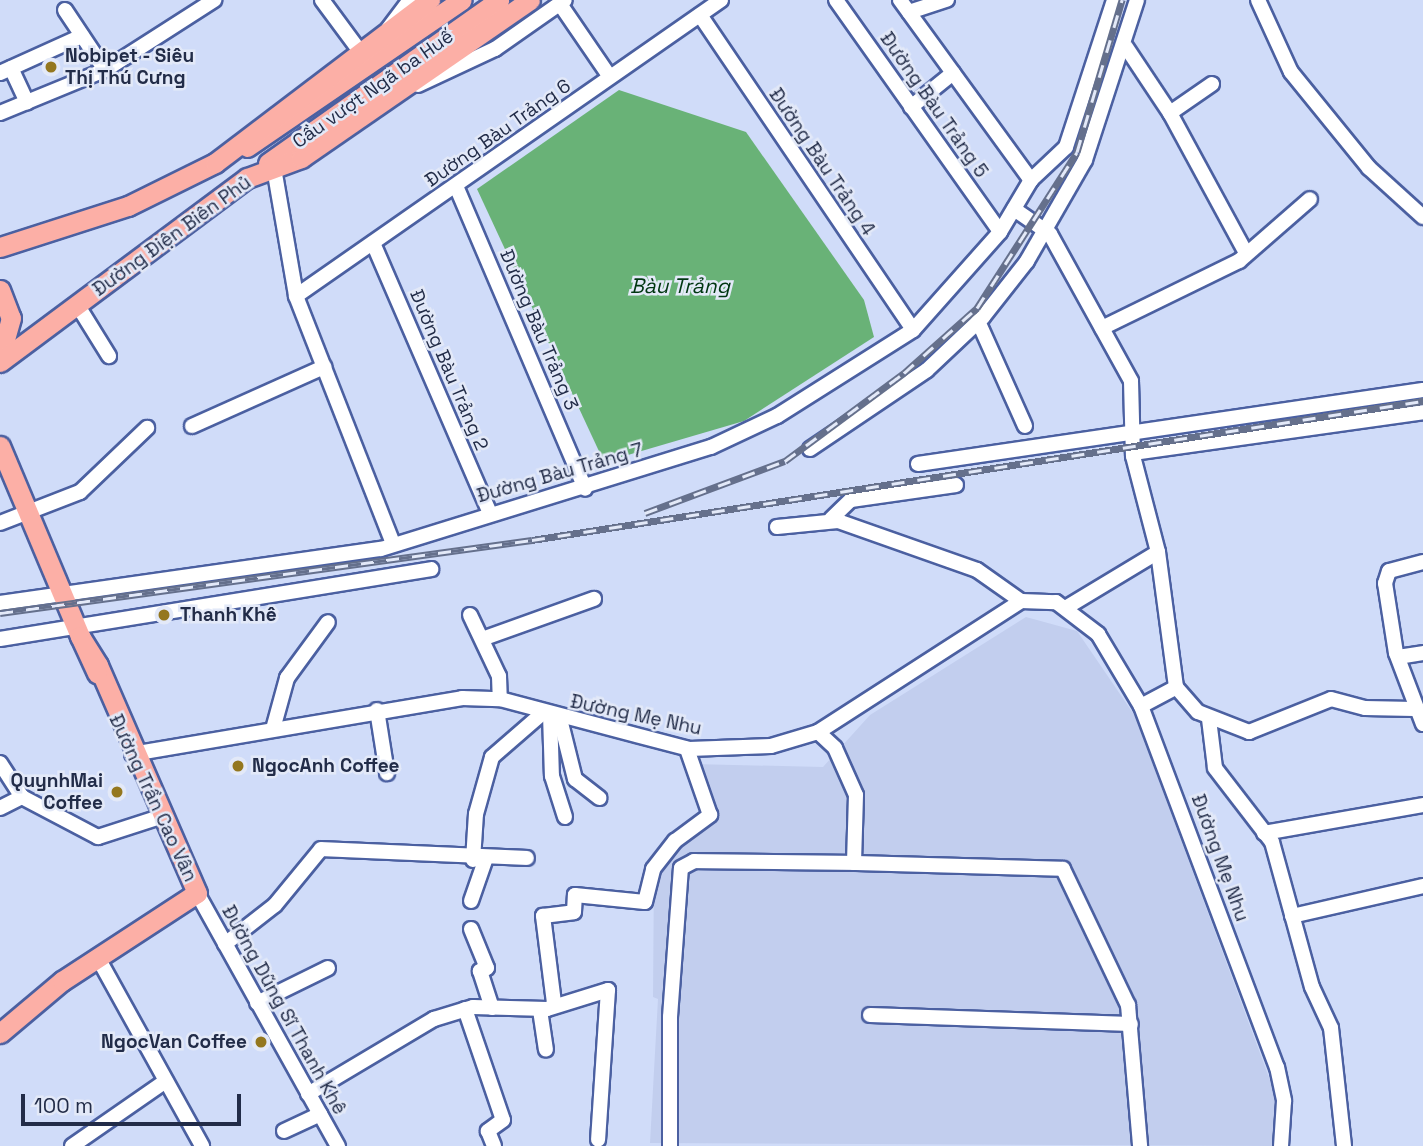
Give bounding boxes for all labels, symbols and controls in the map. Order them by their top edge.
street label: Cầu vượt Ngã ba Huế [288,25,458,153]
street label: Đường Bàu Trảng 5 [875,28,993,182]
place label: Nobipet - Siêu Thị Thú Cưng [65,45,195,89]
marker: Nobipet - Siêu Thị Thú Cưng [43,59,59,75]
street label: Đường Bàu Trảng 6 [421,74,575,192]
street label: Đường Bàu Trảng 4 [764,84,880,240]
street label: Đường Điện Biên Phủ [88,171,256,301]
street label: Đường Bàu Trảng 3 [495,246,583,414]
water label: Bàu Trảng [630,273,730,299]
street label: Đường Bàu Trảng 2 [405,286,493,454]
street label: Đường Bàu Trảng 7 [474,438,646,508]
place label: Thanh Khê [180,604,277,626]
marker: Thanh Khê [154,605,174,625]
street label: Đường Mẹ Nhu [568,690,704,740]
street label: Đường Trần Cao Vân [104,710,202,886]
place label: NgocAnh Coffee [252,755,400,777]
marker: NgocAnh Coffee [230,758,246,774]
place label: QuynhMai Coffee [11,770,103,814]
marker: QuynhMai Coffee [109,784,125,800]
street label: Đường Mẹ Nhu [1186,791,1254,925]
street label: Đường Dũng Sĩ Thanh Khê [217,901,351,1119]
place label: NgocVan Coffee [101,1031,247,1053]
marker: NgocVan Coffee [253,1034,269,1050]
scale bar [24,1080,245,1124]
text: 100 m [34,1092,93,1119]

